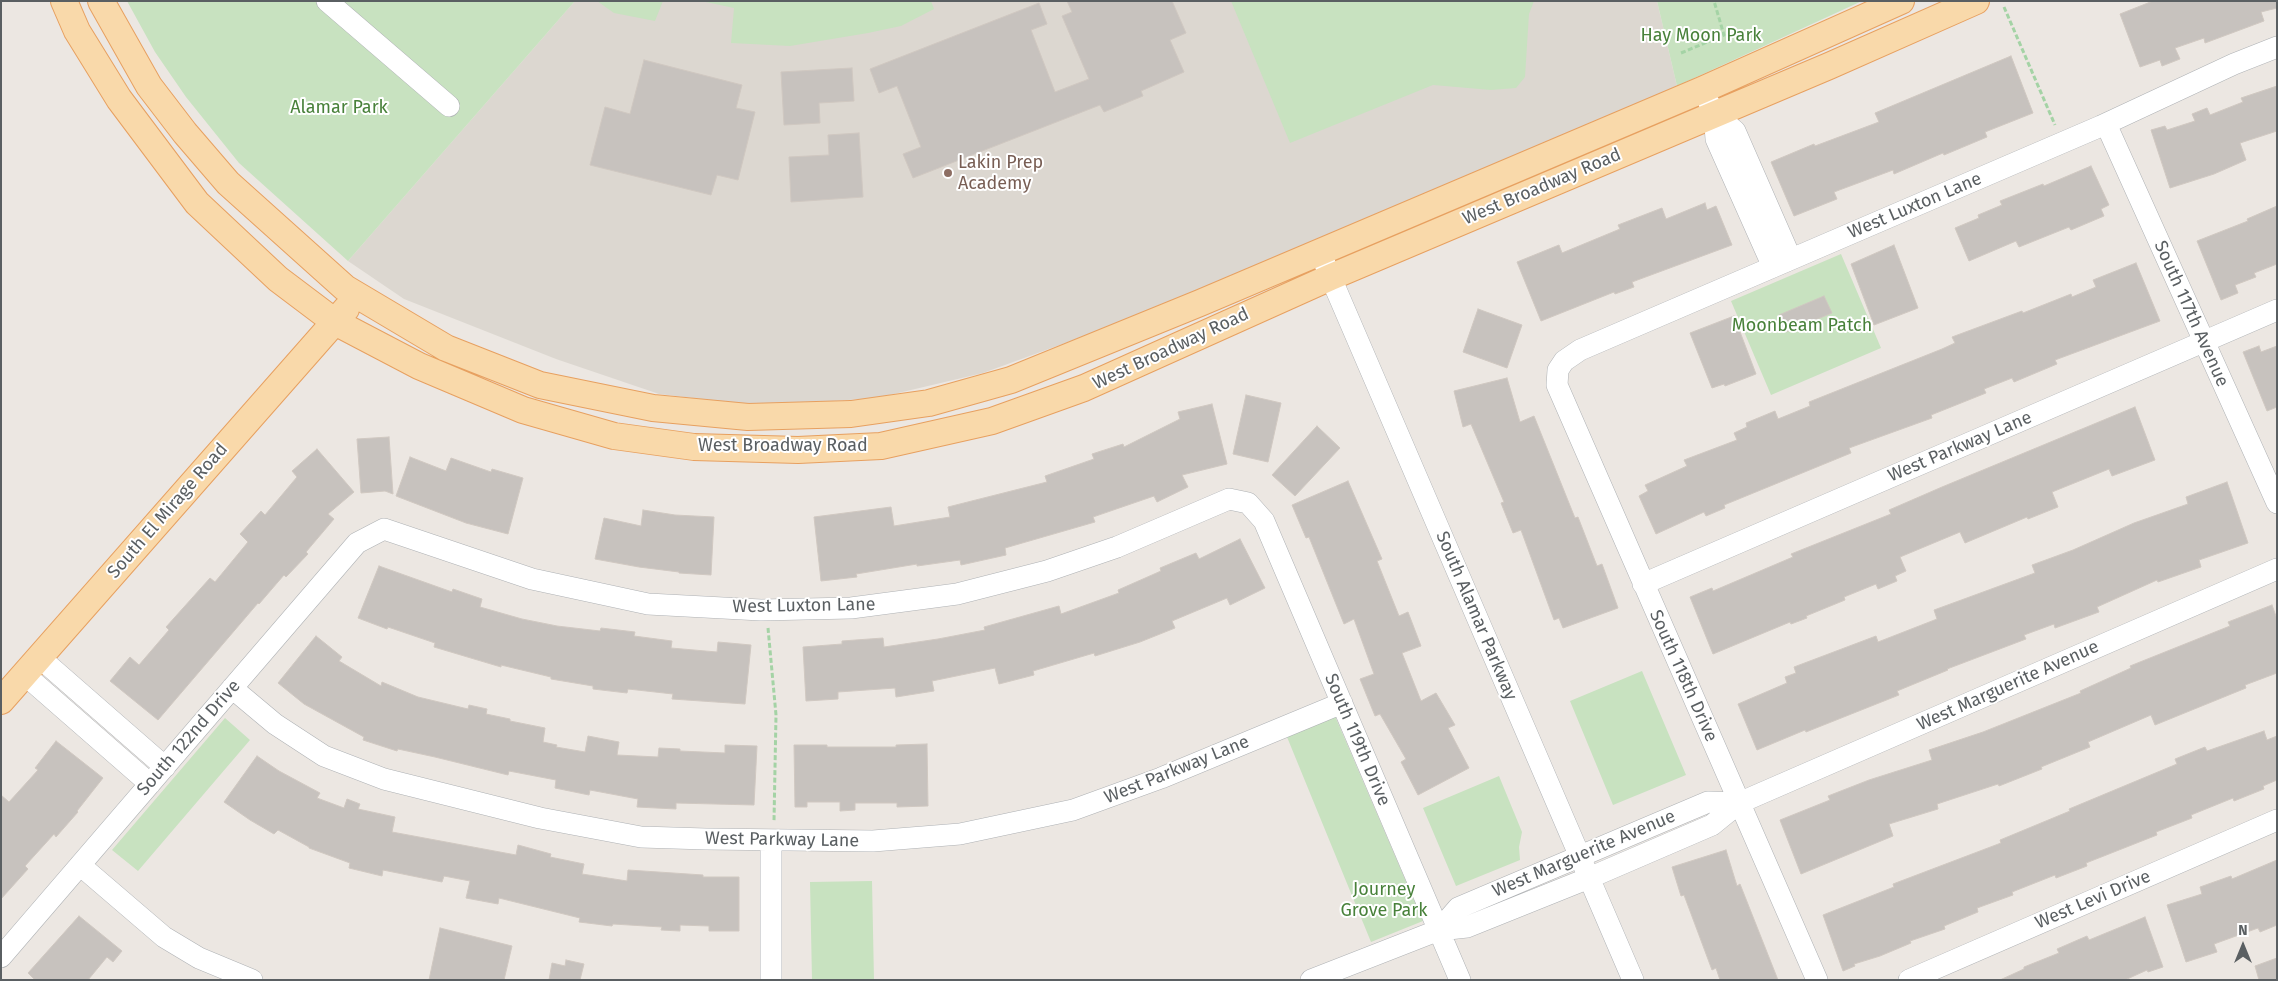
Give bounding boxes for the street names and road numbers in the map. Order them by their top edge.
street label: West Broadway Road [1460,144,1624,230]
street label: West Luxton Lane [1845,168,1985,244]
street label: South 117th Avenue [2149,238,2233,390]
street label: West Broadway Road [1090,303,1252,395]
street label: West Parkway Lane [1885,407,2035,487]
street label: West Broadway Road [698,435,868,457]
street label: South El Mirage Road [103,439,233,583]
street label: South Alamar Parkway [1431,528,1521,704]
street label: West Luxton Lane [732,594,876,618]
street label: South 118th Drive [1644,607,1722,745]
street label: West Marguerite Avenue [1914,636,2102,736]
street label: South 119th Drive [1319,671,1395,809]
street label: South 122nd Drive [133,676,245,800]
street label: West Parkway Lane [1101,731,1253,809]
street label: West Marguerite Avenue [1489,806,1679,902]
street label: West Parkway Lane [705,828,859,852]
street label: West Levi Drive [2032,866,2154,934]

